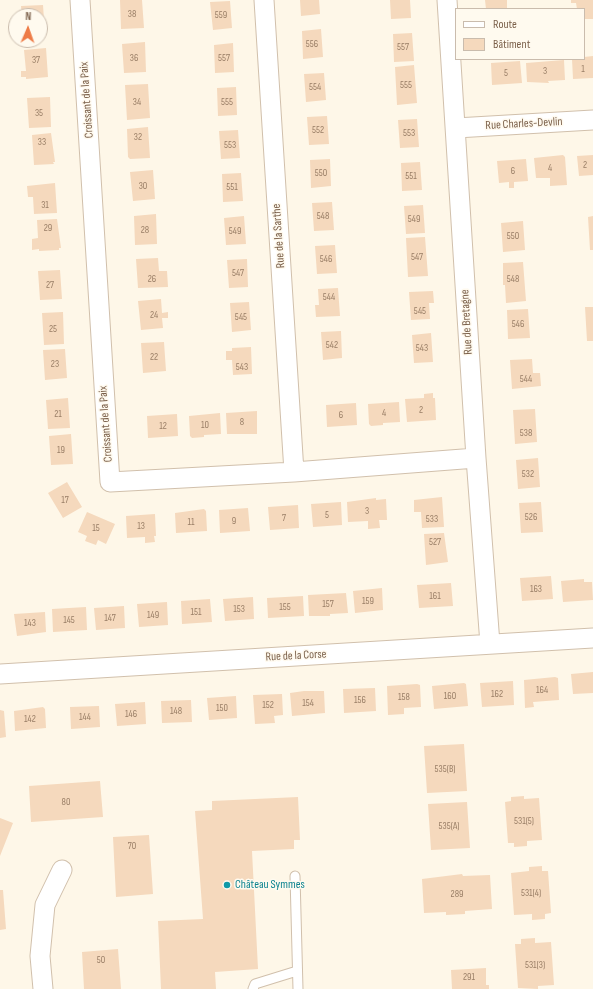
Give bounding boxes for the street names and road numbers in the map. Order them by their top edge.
street label: Croissant de la Paix [77,61,97,139]
street label: Rue Charles-Devlin [485,115,563,133]
street label: Rue de la Sarthe [270,203,288,269]
street label: Rue de Bretagne [458,289,476,355]
street label: Croissant de la Paix [96,385,116,463]
street label: Rue de la Corse [265,647,327,665]

